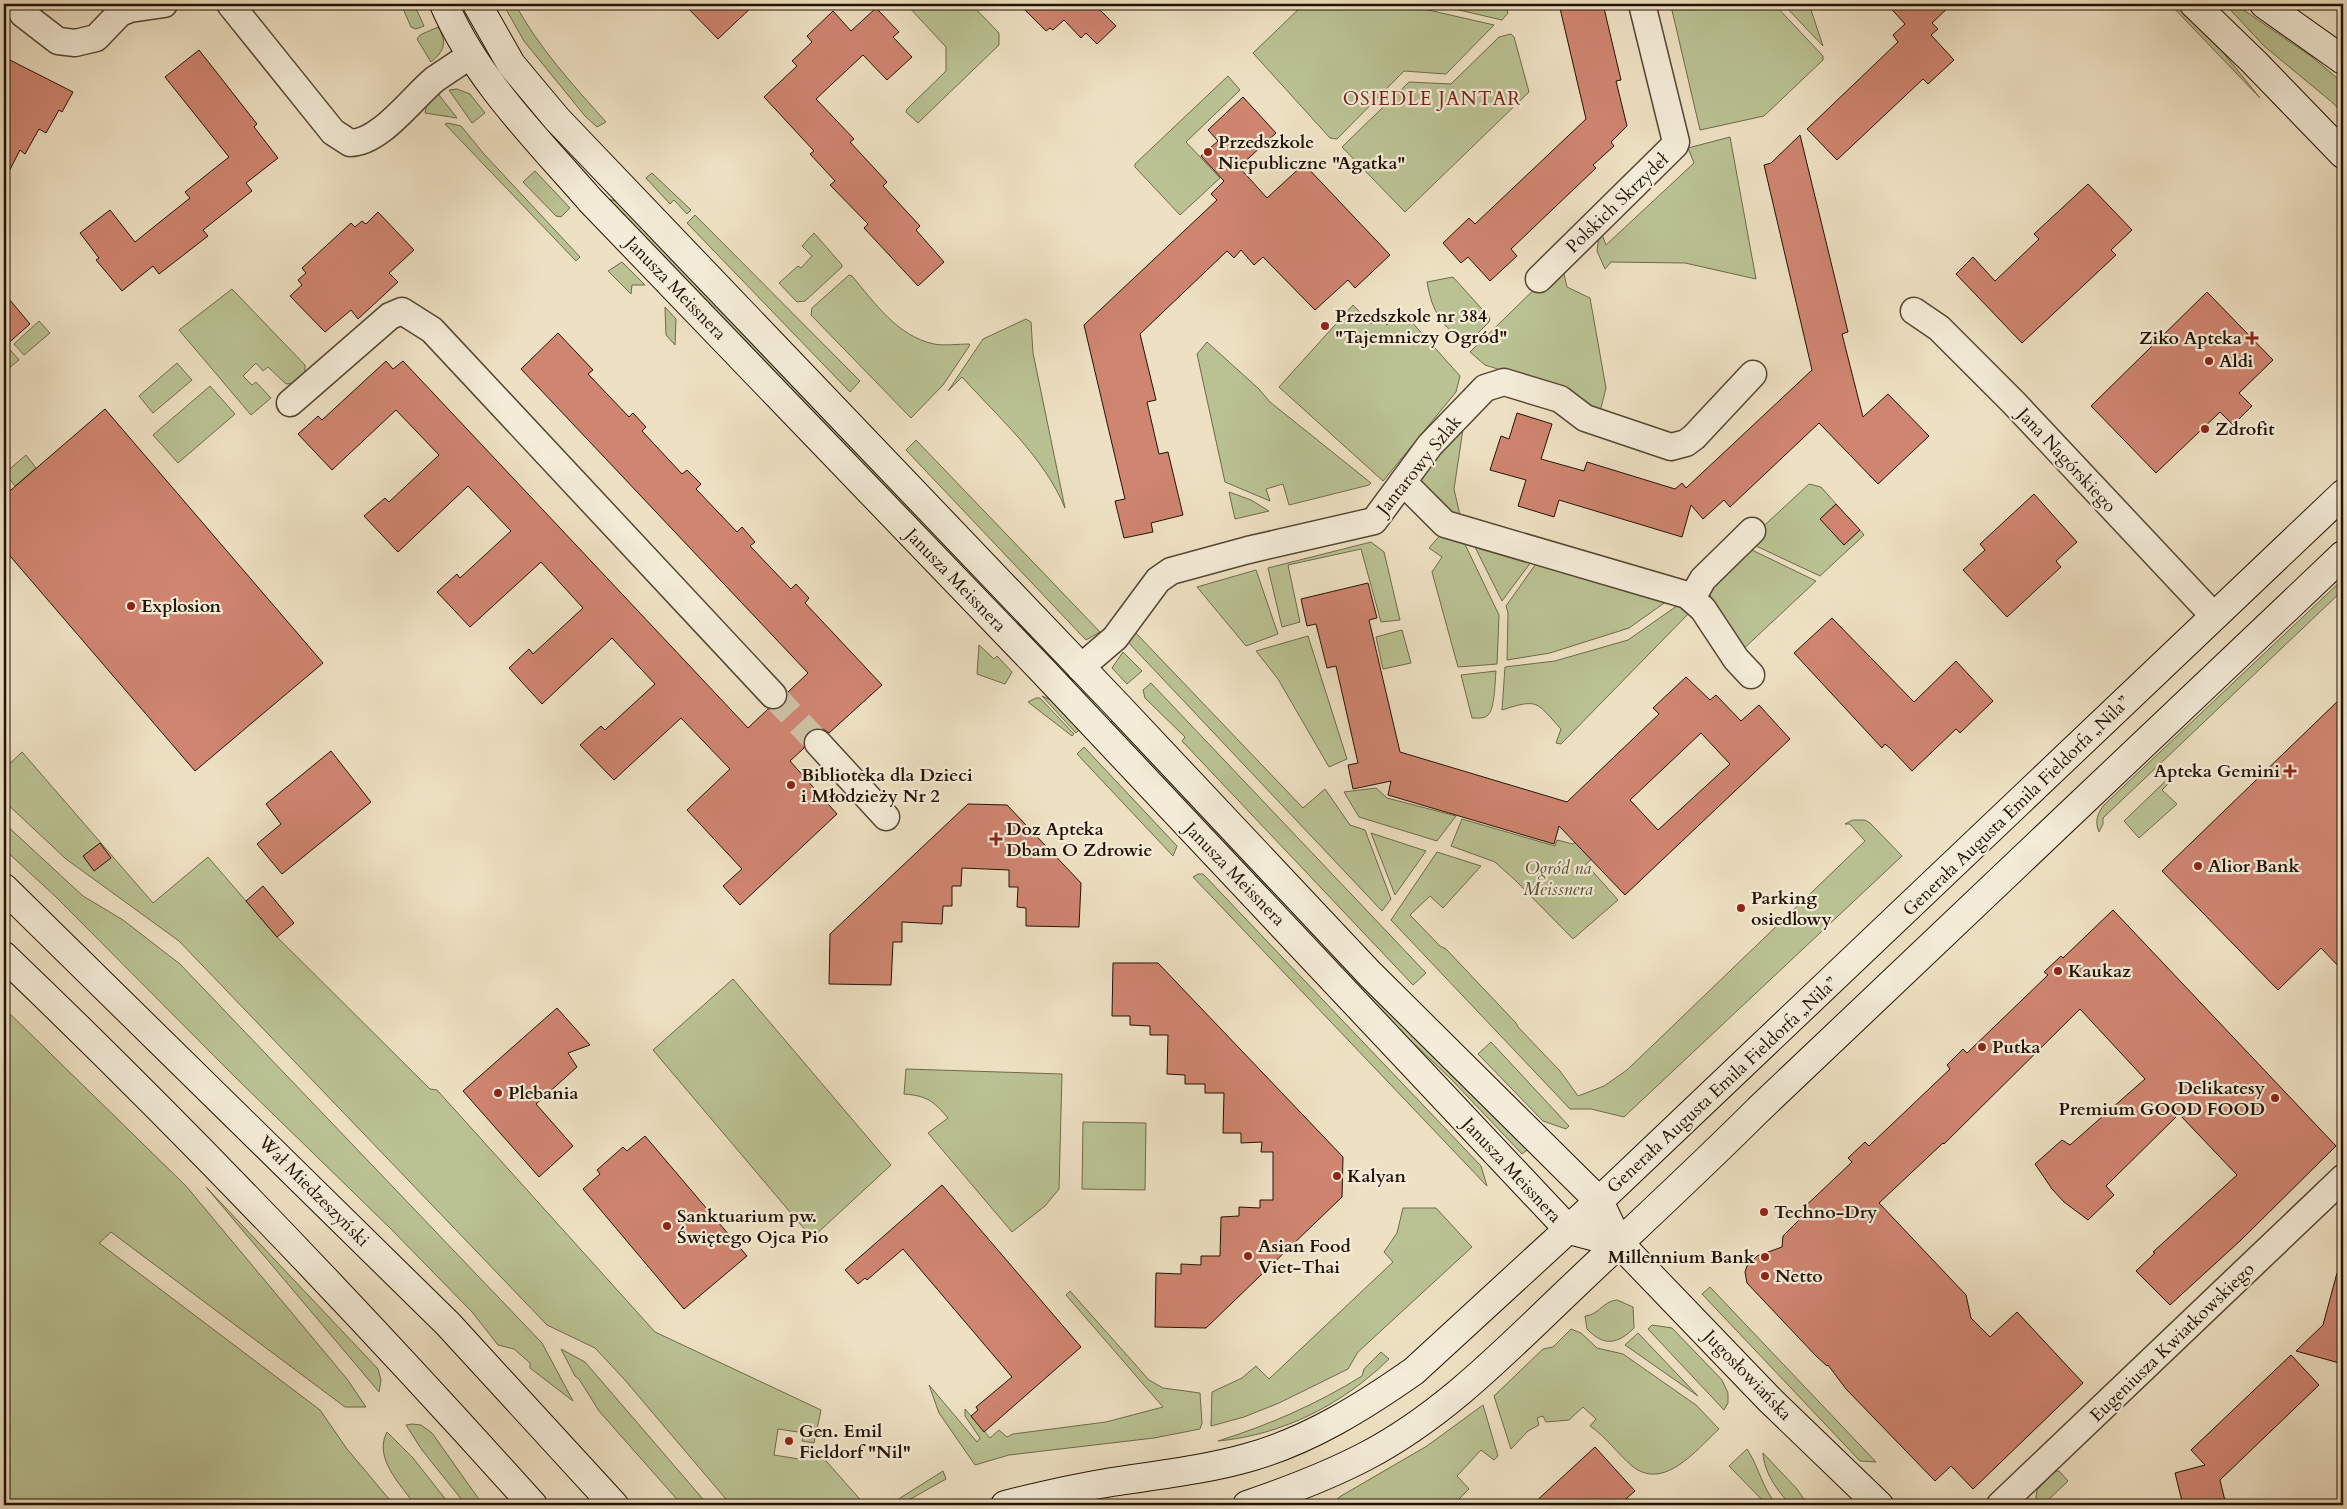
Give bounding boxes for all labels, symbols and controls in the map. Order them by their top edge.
district label: OSIEDLE JANTAR [1343,86,1521,112]
place label: Przedszkole Niepubliczne "Agatka" [1218,130,1406,176]
marker: Przedszkole Niepubliczne "Agatka" [1202,146,1214,158]
street label: Polskich Skrzydeł [1560,147,1675,259]
street label: Janusza Meissnera [617,229,732,346]
place label: Przedszkole nr 384 "Tajemniczy Ogród" [1335,304,1507,350]
marker: Przedszkole nr 384 "Tajemniczy Ogród" [1319,320,1331,332]
place label: Ziko Apteka [2139,326,2242,351]
marker: Ziko Apteka [2246,332,2258,344]
place label: Aldi [2219,349,2254,374]
marker: Aldi [2203,355,2215,367]
street label: Jana Nagórskiego [2009,400,2122,518]
street label: Jantarowy Szlak [1369,410,1468,523]
place label: Zdrofit [2215,417,2275,442]
marker: Zdrofit [2199,423,2211,435]
street label: Janusza Meissnera [897,521,1012,638]
place label: Explosion [141,594,222,619]
marker: Explosion [125,600,137,612]
street label: Generała Augusta Emila Fieldorfa „Nila” [1897,691,2135,922]
place label: Apteka Gemini [2154,759,2280,784]
place label: Biblioteka dla Dzieci i Młodzieży Nr 2 [801,763,973,809]
marker: Apteka Gemini [2284,765,2296,777]
marker: Biblioteka dla Dzieci i Młodzieży Nr 2 [785,779,797,791]
street label: Janusza Meissnera [1176,815,1291,932]
place label: Doz Apteka Dbam O Zdrowie [1006,817,1152,863]
marker: Doz Apteka Dbam O Zdrowie [990,833,1002,845]
place label: Alior Bank [2208,854,2300,879]
park label: Ogród na Meissnera [1523,856,1593,902]
marker: Alior Bank [2192,860,2204,872]
place label: Parking osiedlowy [1751,886,1832,932]
marker: Parking osiedlowy [1735,902,1747,914]
place label: Kaukaz [2068,959,2131,984]
marker: Kaukaz [2052,965,2064,977]
street label: Generała Augusta Emila Fieldorfa „Nila” [1602,971,1843,1199]
place label: Putka [1992,1035,2041,1060]
marker: Putka [1976,1041,1988,1053]
place label: Delikatesy Premium GOOD FOOD [2058,1076,2266,1122]
place label: Plebania [508,1081,578,1106]
marker: Plebania [492,1087,504,1099]
marker: Delikatesy Premium GOOD FOOD [2269,1092,2281,1104]
street label: Janusza Meissnera [1454,1110,1567,1229]
street label: Wał Miedzeszyński [252,1129,375,1253]
place label: Kalyan [1347,1164,1406,1189]
marker: Kalyan [1331,1170,1343,1182]
place label: Techno-Dry [1774,1200,1878,1225]
place label: Sanktuarium pw. Świętego Ojca Pio [677,1204,828,1250]
marker: Techno-Dry [1758,1206,1770,1218]
marker: Sanktuarium pw. Świętego Ojca Pio [661,1220,673,1232]
place label: Asian Food Viet-Thai [1258,1234,1351,1280]
place label: Millennium Bank [1608,1245,1756,1270]
marker: Asian Food Viet-Thai [1242,1250,1254,1262]
marker: Millennium Bank [1759,1251,1771,1263]
street label: Eugeniusza Kwiatkowskiego [2085,1257,2260,1428]
place label: Netto [1775,1264,1823,1289]
marker: Netto [1759,1270,1771,1282]
street label: Jugosłowiańska [1696,1322,1798,1426]
place label: Gen. Emil Fieldorf "Nil" [799,1419,911,1465]
marker: Gen. Emil Fieldorf "Nil" [783,1435,795,1447]

